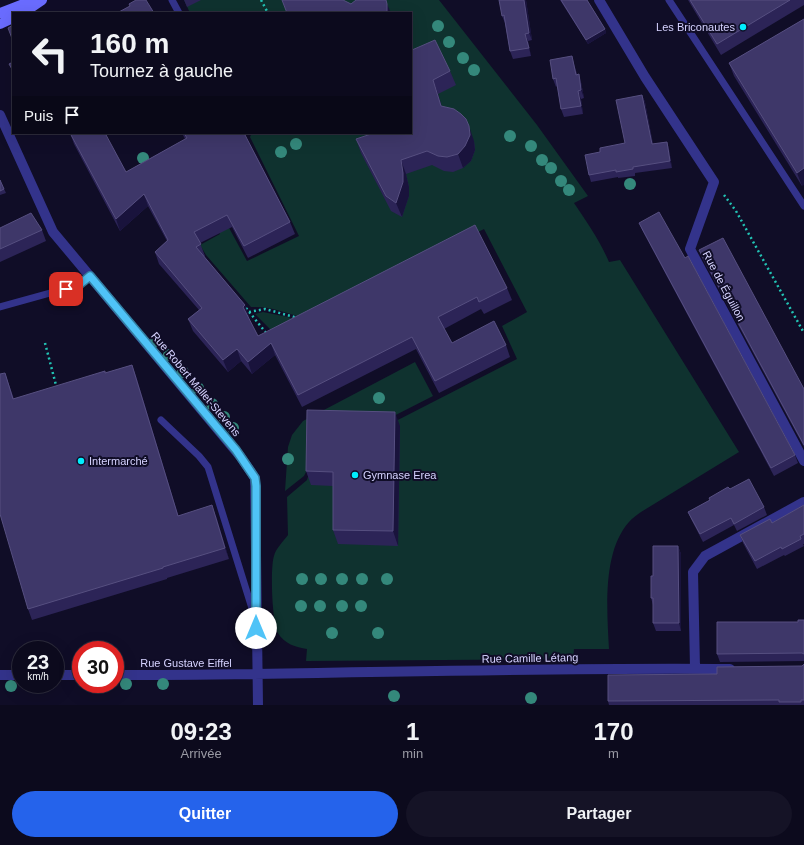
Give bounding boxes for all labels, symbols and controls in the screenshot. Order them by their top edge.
place label: Les Briconautes [656,21,735,33]
marker: Les Briconautes [738,22,748,32]
icon: left [24,28,76,80]
text: 160 m [90,28,169,59]
text: Tournez à gauche [90,61,233,81]
icon: arrive [61,104,83,126]
text: Puis [24,107,53,124]
street label: Rue de Éguillon [700,249,748,323]
pin [49,272,83,306]
icon: arrive [55,278,77,300]
street label: Rue Robert Mallet-Stevens [149,330,243,439]
place label: Intermarché [89,455,148,467]
marker: Intermarché [76,456,86,466]
place label: Gymnase Erea [363,469,437,481]
marker: Gymnase Erea [350,470,360,480]
position arrow [235,607,277,649]
speed limit sign: 30 [72,641,124,693]
text: 23 [27,651,49,673]
street label: Rue Camille Létang [482,651,578,665]
street label: Rue Gustave Eiffel [140,657,232,669]
text: km/h [27,671,49,682]
text: 09:23 [170,718,232,745]
text: 1 [406,718,419,745]
text: 170 [594,718,634,745]
text: Arrivée [180,746,222,761]
text: min [402,746,423,761]
text: m [608,746,619,761]
button: Quitter [12,791,398,837]
button: Partager [406,791,792,837]

